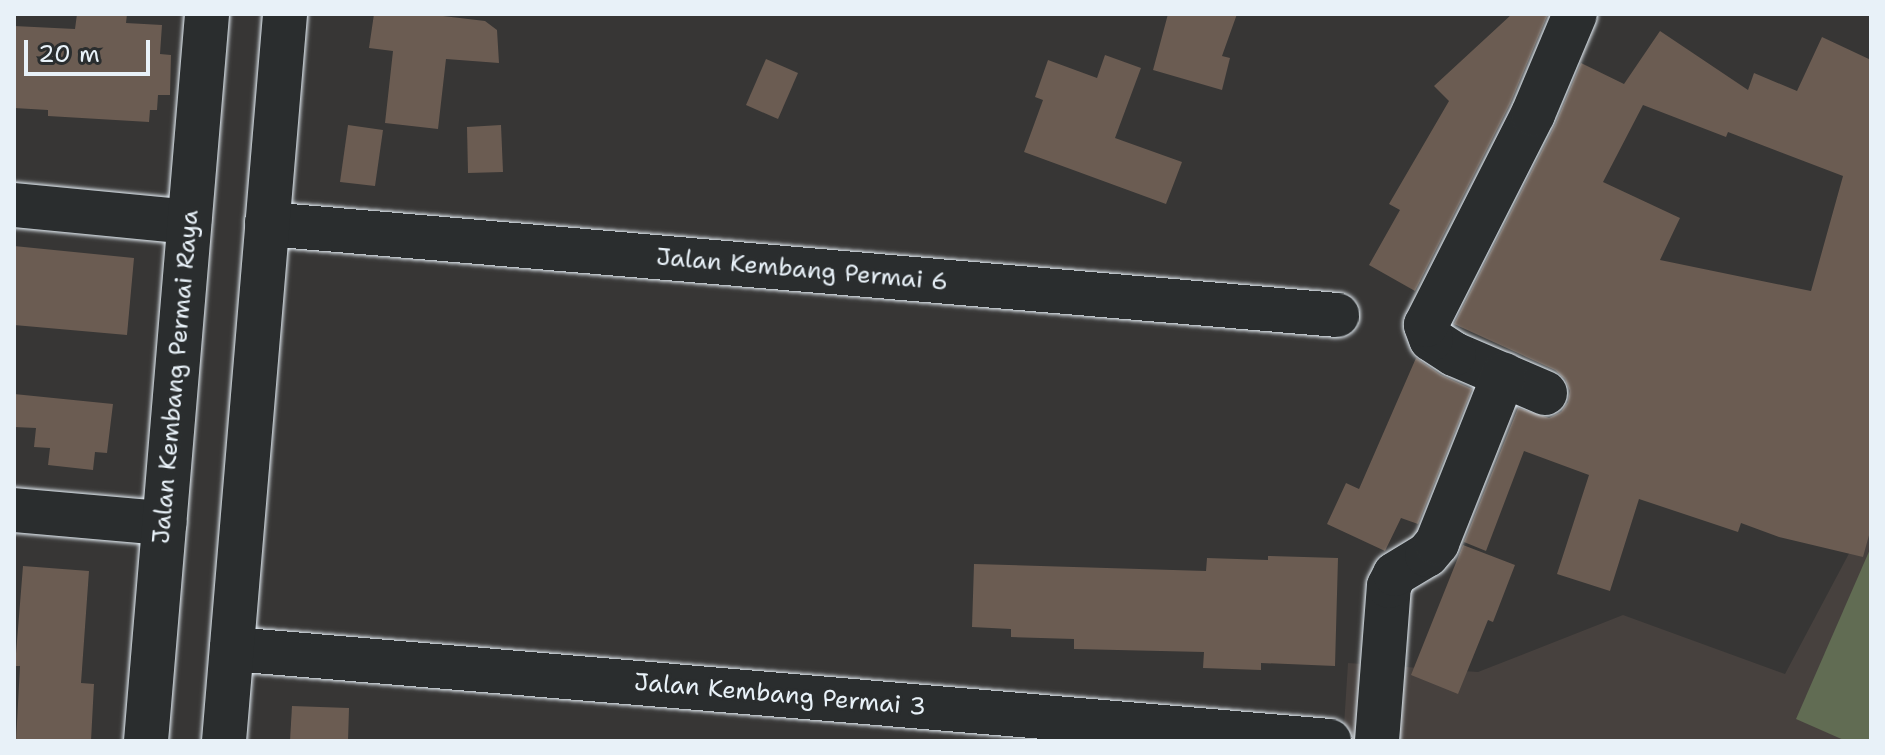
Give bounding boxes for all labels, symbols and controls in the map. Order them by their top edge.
scale bar [28,24,154,74]
text: 20 m [38,38,100,70]
street label: Jalan Kembang Permai Raya [147,209,205,545]
street label: Jalan Kembang Permai 6 [655,243,949,297]
street label: Jalan Kembang Permai 3 [633,668,927,722]

